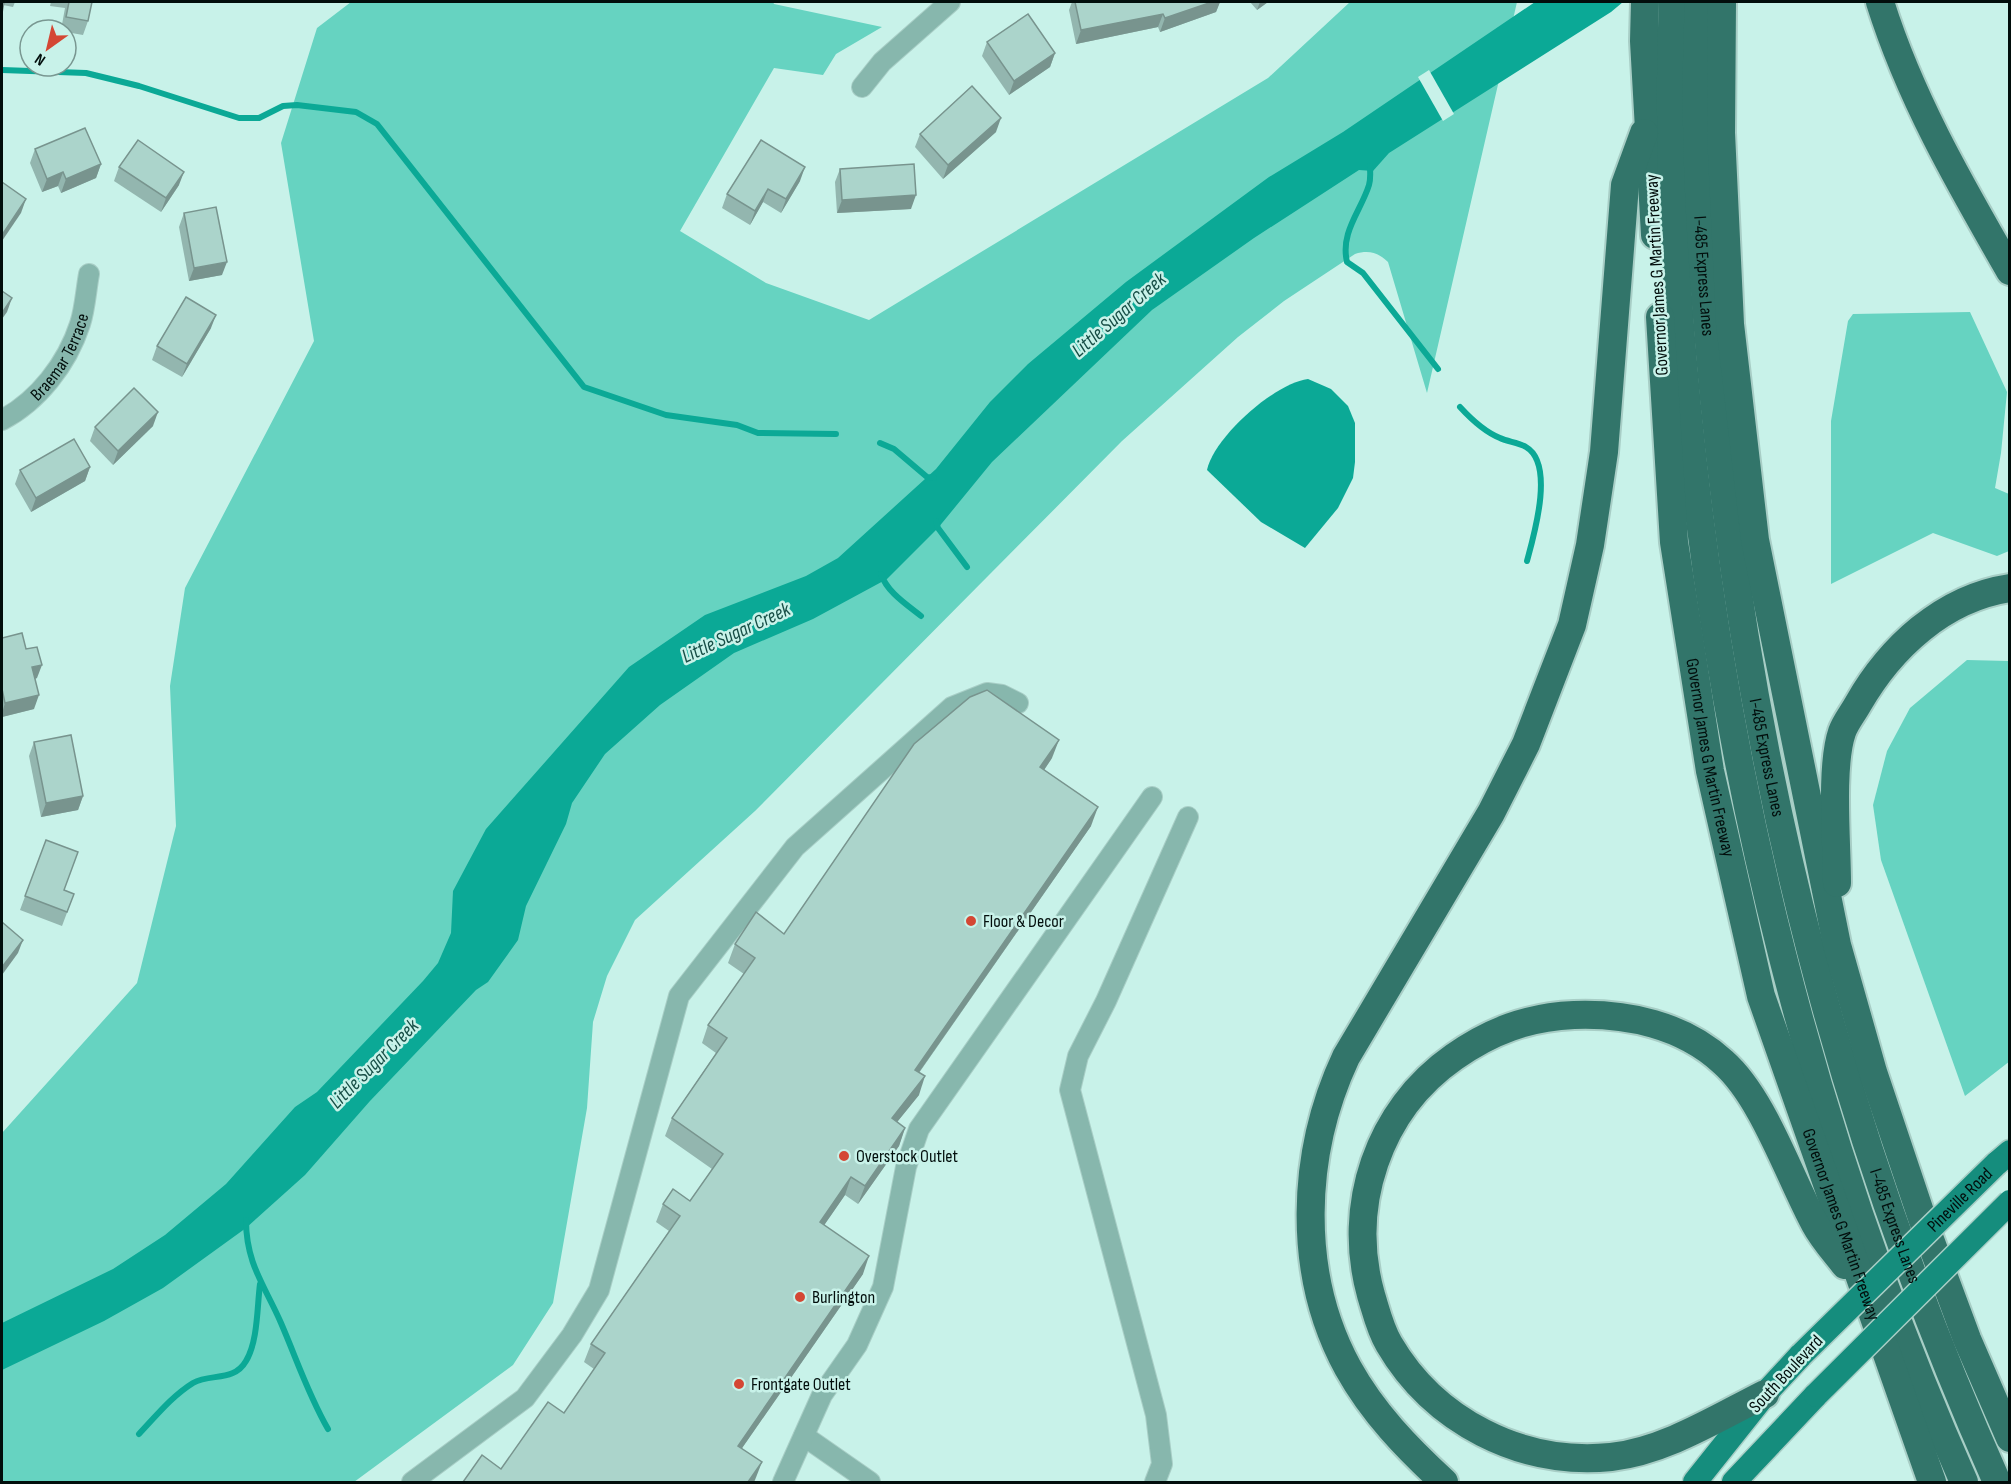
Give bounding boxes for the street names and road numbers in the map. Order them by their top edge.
street label: Governor James G Martin Freeway [1641,174,1673,376]
street label: I-485 Express Lanes [1690,215,1719,337]
street label: Braemar Terrace [26,311,93,405]
street label: Governor James G Martin Freeway [1682,657,1740,859]
street label: I-485 Express Lanes [1745,696,1789,818]
street label: Governor James G Martin Freeway [1798,1126,1885,1323]
street label: Pineville Road [1923,1163,1997,1236]
street label: I-485 Express Lanes [1865,1166,1925,1286]
street label: South Boulevard [1745,1331,1827,1417]

